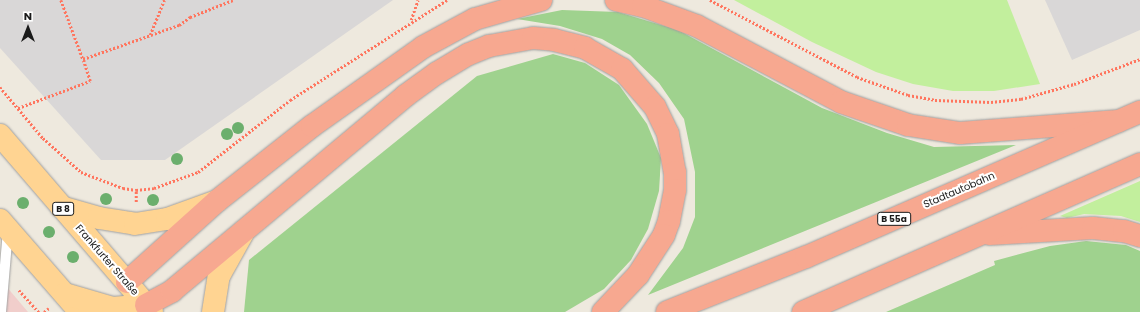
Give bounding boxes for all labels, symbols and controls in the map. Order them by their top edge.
north arrow [8,8,48,48]
text: N [24,8,32,24]
street label: Stadtautobahn [922,170,996,210]
road number: B 8 [52,202,74,216]
road number: B 55a [877,212,911,226]
street label: Frankfurter Straße [73,222,141,298]

